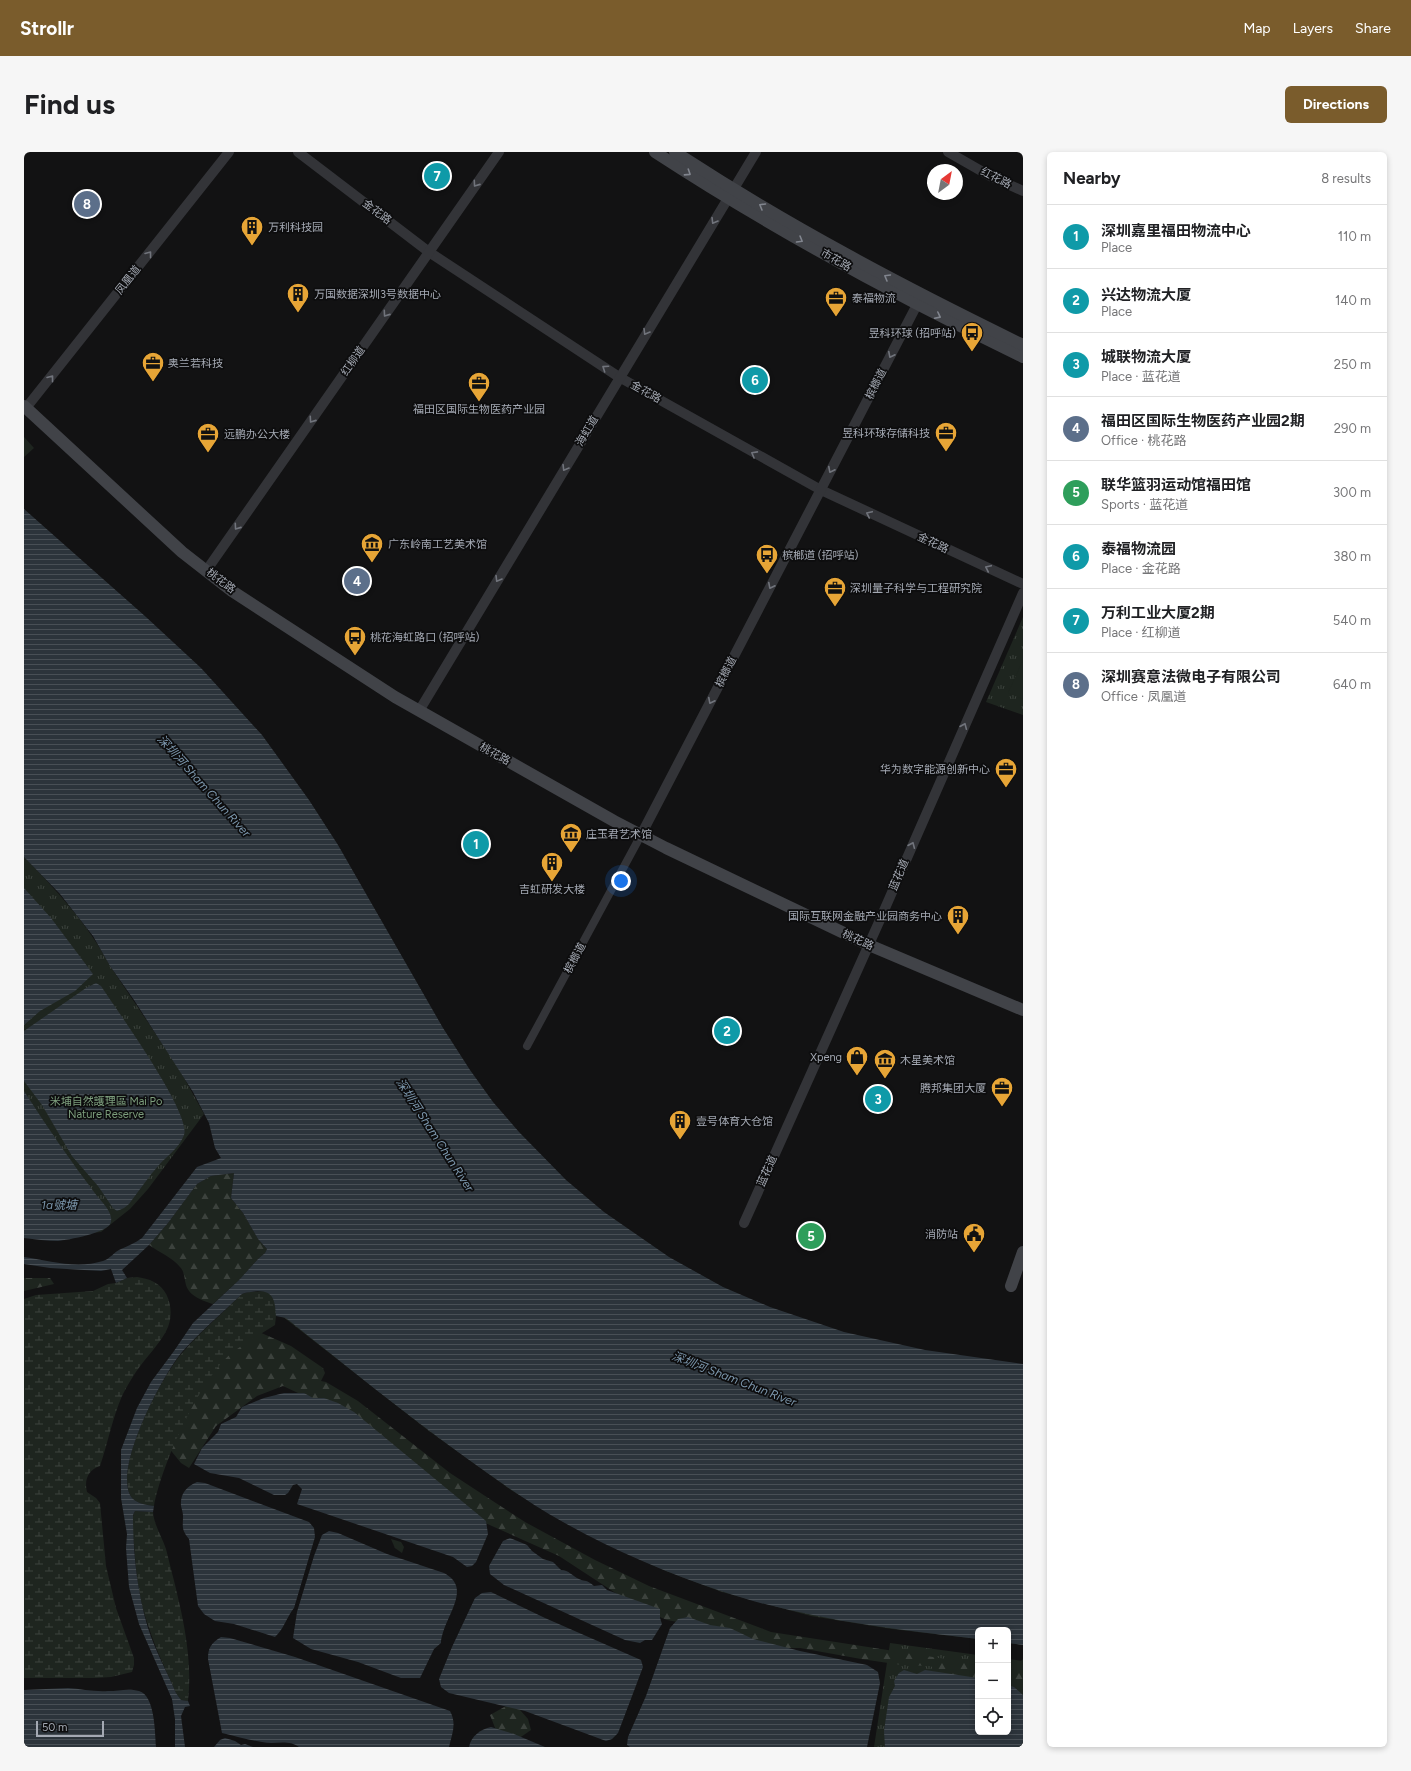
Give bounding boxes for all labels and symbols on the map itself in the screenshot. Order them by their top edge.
pin: 7 [424,161,450,191]
north arrow [927,164,963,200]
street label: 红花路 [978,165,1014,191]
one-way arrow [684,169,691,176]
one-way arrow [473,180,481,187]
pin: 8 [74,189,100,219]
street label: 金花路 [360,197,394,227]
one-way arrow [759,203,766,210]
building icon: 万利科技园 [239,214,265,247]
one-way arrow [711,217,719,224]
place label: 万利科技园 [268,221,323,234]
one-way arrow [795,235,803,242]
street label: 市花路 [818,246,854,274]
one-way arrow [144,251,151,258]
street label: 凤凰道 [113,263,143,297]
one-way arrow [884,274,891,281]
building icon: 万国数据深圳3号数据中心 [285,281,311,314]
office icon: 泰福物流 [823,285,849,318]
place label: 万国数据深圳3号数据中心 [314,288,441,301]
place label: 泰福物流 [852,292,896,305]
one-way arrow [384,309,391,316]
one-way arrow [934,311,941,319]
bus stop icon: 昱科环球 (招呼站) [959,320,985,353]
place label: 昱科环球 (招呼站) [869,327,956,340]
one-way arrow [644,328,651,335]
street label: 红柳道 [338,344,368,378]
office icon: 奥兰若科技 [140,350,166,383]
one-way arrow [888,351,896,358]
place label: 奥兰若科技 [168,357,223,370]
one-way arrow [602,365,609,373]
pin: 6 [742,365,768,395]
street label: 槟榔道 [863,366,889,402]
office icon: 福田区国际生物医药产业园 [466,370,492,403]
one-way arrow [46,375,53,382]
street label: 金花路 [628,378,664,406]
place label: 福田区国际生物医药产业园 [413,403,545,416]
street label: 海虹道 [573,414,601,448]
one-way arrow [309,416,317,423]
office icon: 昱科环球存储科技 [933,420,959,453]
office icon: 远鹏办公大楼 [195,421,221,454]
place label: 昱科环球存储科技 [842,427,930,440]
place label: 远鹏办公大楼 [224,428,290,441]
one-way arrow [751,451,758,458]
one-way arrow [562,464,570,471]
one-way arrow [828,466,836,473]
one-way arrow [866,510,873,518]
one-way arrow [234,523,242,530]
street label: 金花路 [915,530,951,556]
museum icon: 广东岭南工艺美术馆 [359,531,385,564]
place label: 广东岭南工艺美术馆 [388,538,487,551]
bus stop icon: 槟榔道 (招呼站) [754,542,780,575]
place label: 槟榔道 (招呼站) [782,549,859,562]
one-way arrow [984,565,992,573]
street label: 桃花路 [204,566,238,596]
pin: 4 [344,566,370,596]
one-way arrow [495,575,503,582]
office icon: 深圳量子科学与工程研究院 [822,575,848,608]
one-way arrow [768,581,776,589]
place label: 深圳量子科学与工程研究院 [850,582,982,595]
bus stop icon: 桃花海虹路口 (招呼站) [342,624,368,657]
place label: 桃花海虹路口 (招呼站) [370,631,480,644]
street label: 槟榔道 [713,654,739,690]
one-way arrow [708,697,716,704]
one-way arrow [959,723,967,730]
water label: 深圳河 Sham Chun River [155,732,254,840]
street label: 桃花路 [477,740,513,768]
office icon: 华为数字能源创新中心 [993,756,1019,789]
place label: 华为数字能源创新中心 [880,763,990,776]
museum icon: 庄玉君艺术馆 [558,821,584,854]
place label: 庄玉君艺术馆 [586,828,652,841]
pin: 1 [463,829,489,859]
one-way arrow [908,842,916,849]
building icon: 吉虹研发大楼 [539,850,565,883]
street label: 蓝花道 [887,857,911,893]
your location [611,871,631,891]
place label: 吉虹研发大楼 [519,883,585,896]
building icon: 国际互联网金融产业园商务中心 [945,903,971,936]
place label: 国际互联网金融产业园商务中心 [788,910,942,923]
street label: 桃花路 [840,927,876,953]
street label: 槟榔道 [562,940,588,976]
pin: 2 [714,1016,740,1046]
shop icon: Xpeng [844,1044,870,1077]
museum icon: 木星美术馆 [872,1047,898,1080]
place label: Xpeng [810,1051,842,1064]
place label: 木星美术馆 [900,1054,955,1067]
office icon: 腾邦集团大厦 [989,1075,1015,1108]
water label: 深圳河 Sham Chun River [393,1076,477,1195]
place label: 腾邦集团大厦 [920,1082,986,1095]
pin: 3 [865,1084,891,1114]
park label: 米埔自然護理區 Mai Po Nature Reserve [50,1095,162,1121]
building icon: 壹号体育大仓馆 [667,1108,693,1141]
place label: 壹号体育大仓馆 [696,1115,773,1128]
street label: 蓝花道 [754,1153,780,1189]
water label: 1a號塘 [41,1198,79,1212]
pin: 5 [798,1221,824,1251]
public building icon: 消防站 [961,1221,987,1254]
place label: 消防站 [925,1228,958,1241]
water label: 深圳河 Sham Chun River [670,1349,799,1410]
scale bar [36,1719,104,1738]

